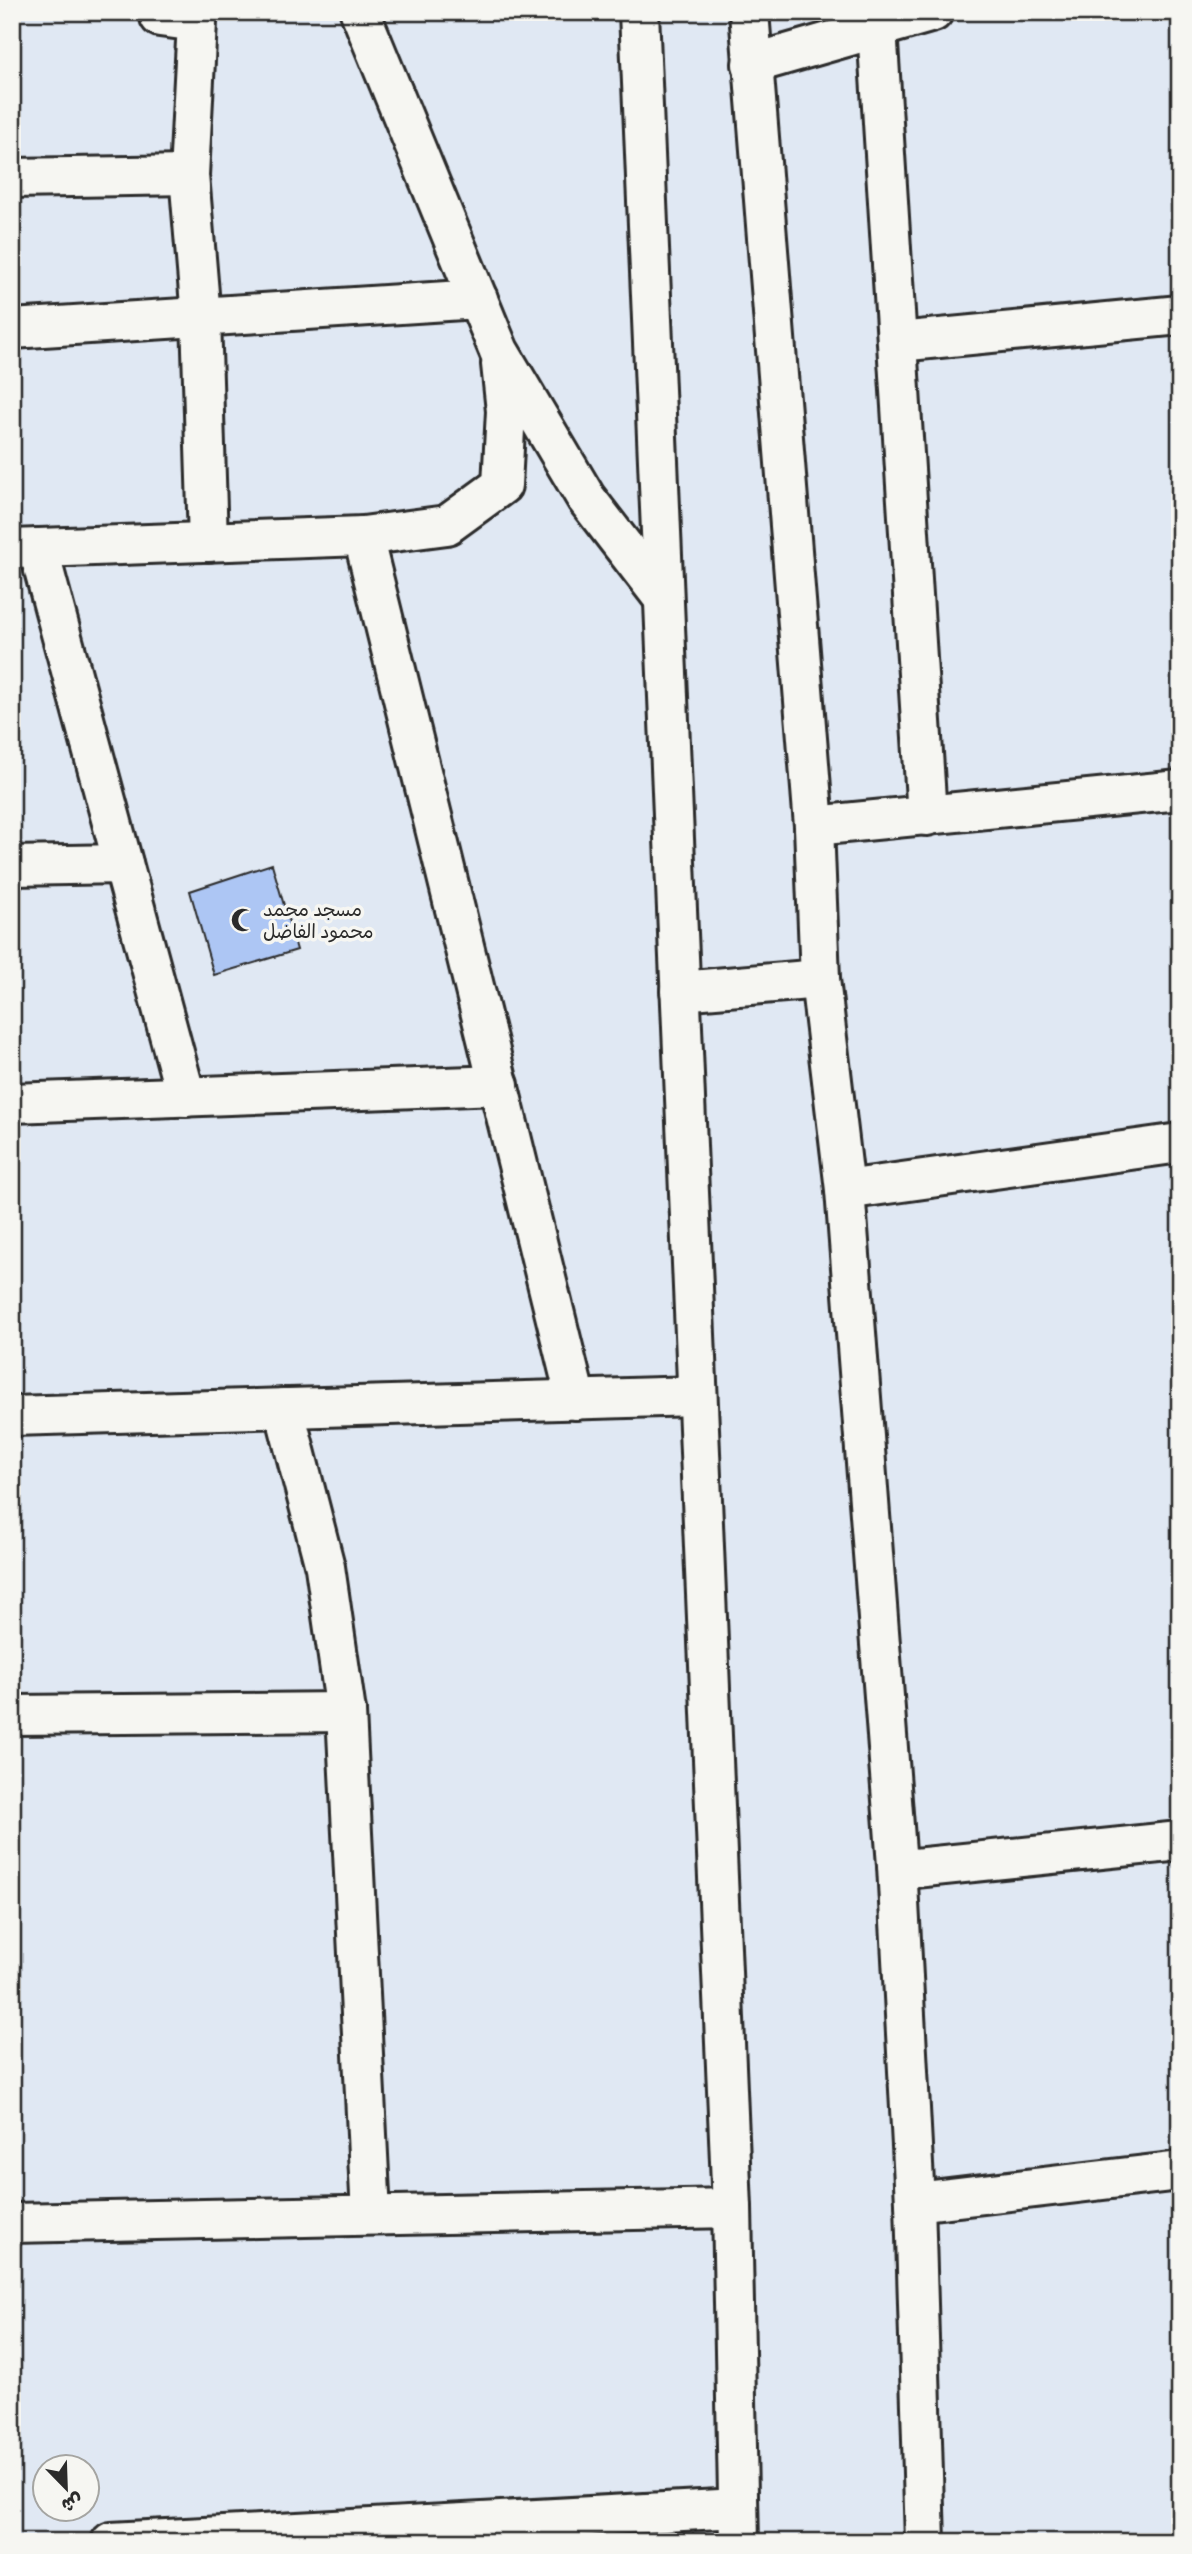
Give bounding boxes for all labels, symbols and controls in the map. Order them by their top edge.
place label: مسجد محمد محمود الفاضل [263,896,374,944]
mosque icon: مسجد محمد محمود الفاضل [229,906,257,934]
north arrow [32,2452,102,2522]
text: ش [58,2488,87,2520]

